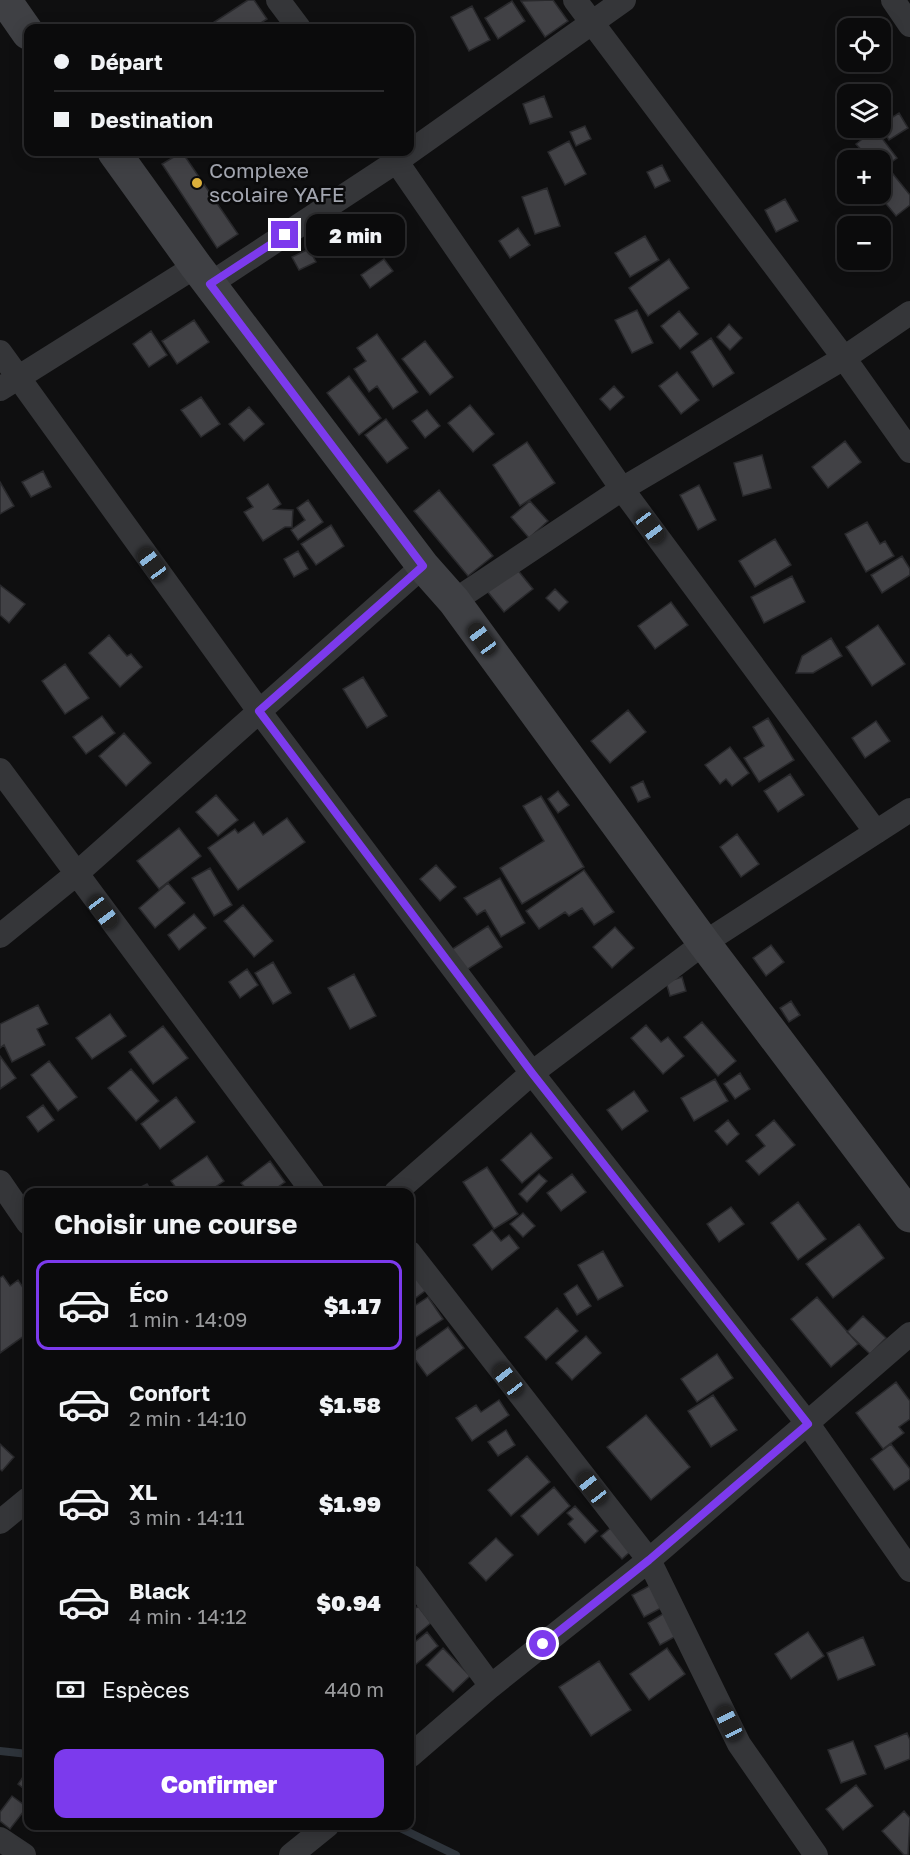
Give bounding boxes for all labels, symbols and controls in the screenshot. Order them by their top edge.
map controls [837,18,891,270]
button: locate [837,18,891,72]
text: Départ [90,48,163,75]
button: layers [837,84,891,138]
text: Destination [90,106,213,133]
button: + [837,150,891,204]
place label: Complexe scolaire YAFE [209,157,345,207]
marker: Complexe scolaire YAFE [190,176,204,190]
callout: 2 min [306,214,405,256]
button: − [837,216,891,270]
route end [271,221,298,248]
text: 2 min [329,223,382,247]
car [632,507,668,547]
car [134,544,170,584]
car [464,619,500,659]
car [85,892,121,932]
text: Choisir une course [54,1208,297,1240]
icon: car [57,1278,111,1332]
text: Éco [129,1280,168,1307]
text: $1.17 [324,1292,381,1319]
text: 1 min · 14:09 [129,1307,247,1331]
car [490,1360,526,1400]
icon: car [57,1377,111,1431]
text: Confort [129,1379,210,1406]
text: $1.58 [319,1391,381,1418]
text: 2 min · 14:10 [129,1406,247,1430]
car [574,1468,610,1508]
icon: car [57,1476,111,1530]
text: XL [129,1478,157,1505]
text: $1.99 [319,1490,381,1517]
text: 3 min · 14:11 [129,1505,244,1529]
icon: car [57,1575,111,1629]
text: Black [129,1577,190,1604]
text: $0.94 [316,1589,381,1616]
text: 4 min · 14:12 [129,1604,247,1628]
route start [529,1630,556,1657]
icon: cash [54,1673,87,1706]
text: Espèces [102,1676,190,1703]
text: 440 m [325,1677,384,1701]
car [713,1703,745,1743]
button: Confirmer [54,1749,384,1818]

